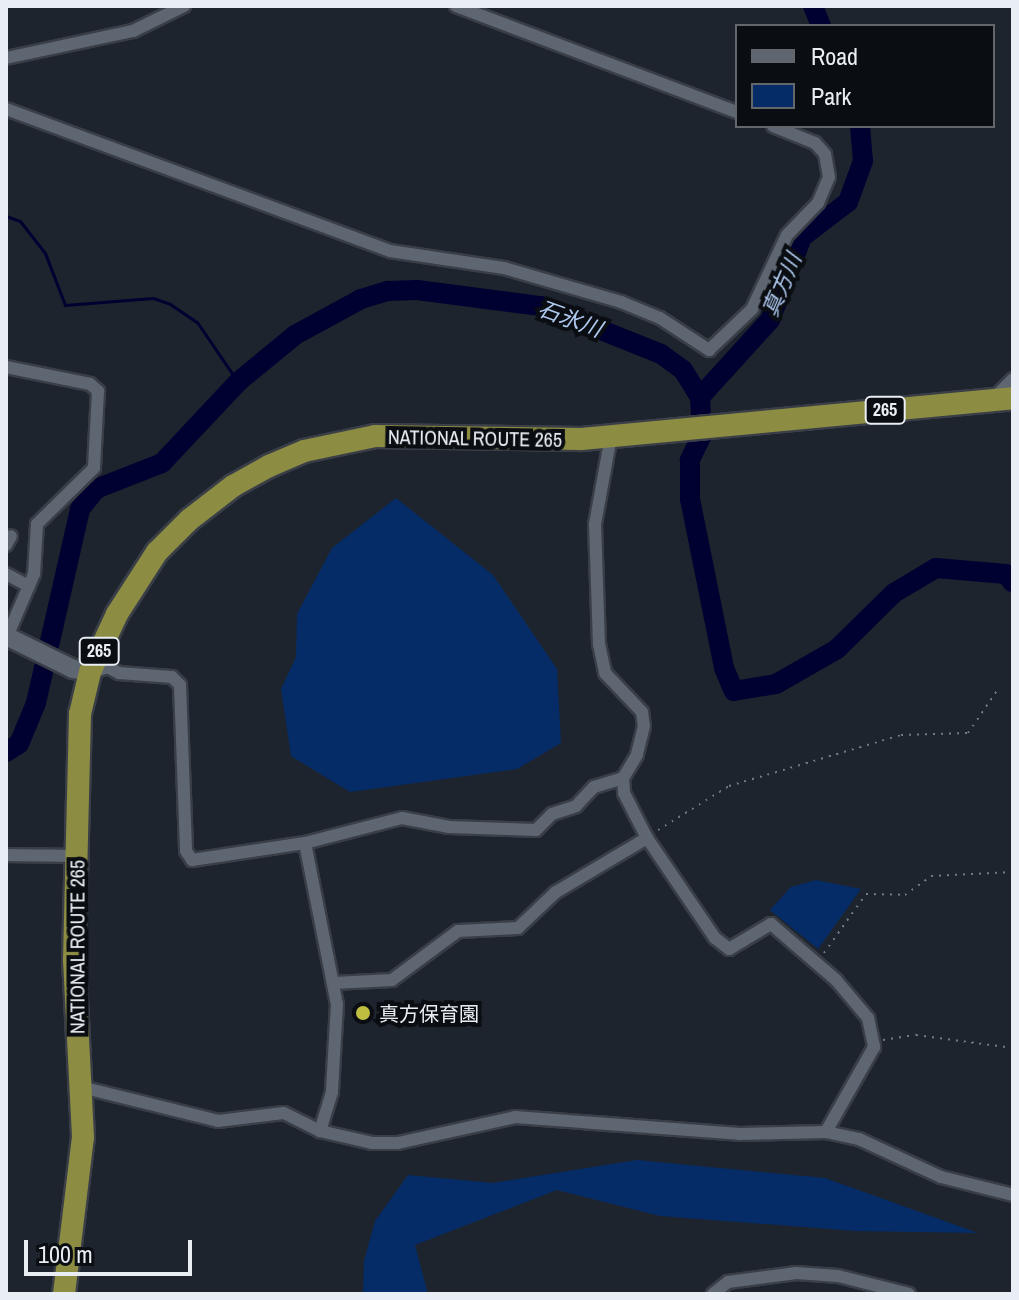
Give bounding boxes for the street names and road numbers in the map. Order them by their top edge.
road number: 265 [863,396,907,424]
street label: NATIONAL ROUTE 265 [387,424,563,452]
road number: 265 [77,637,121,665]
street label: NATIONAL ROUTE 265 [65,860,89,1034]

